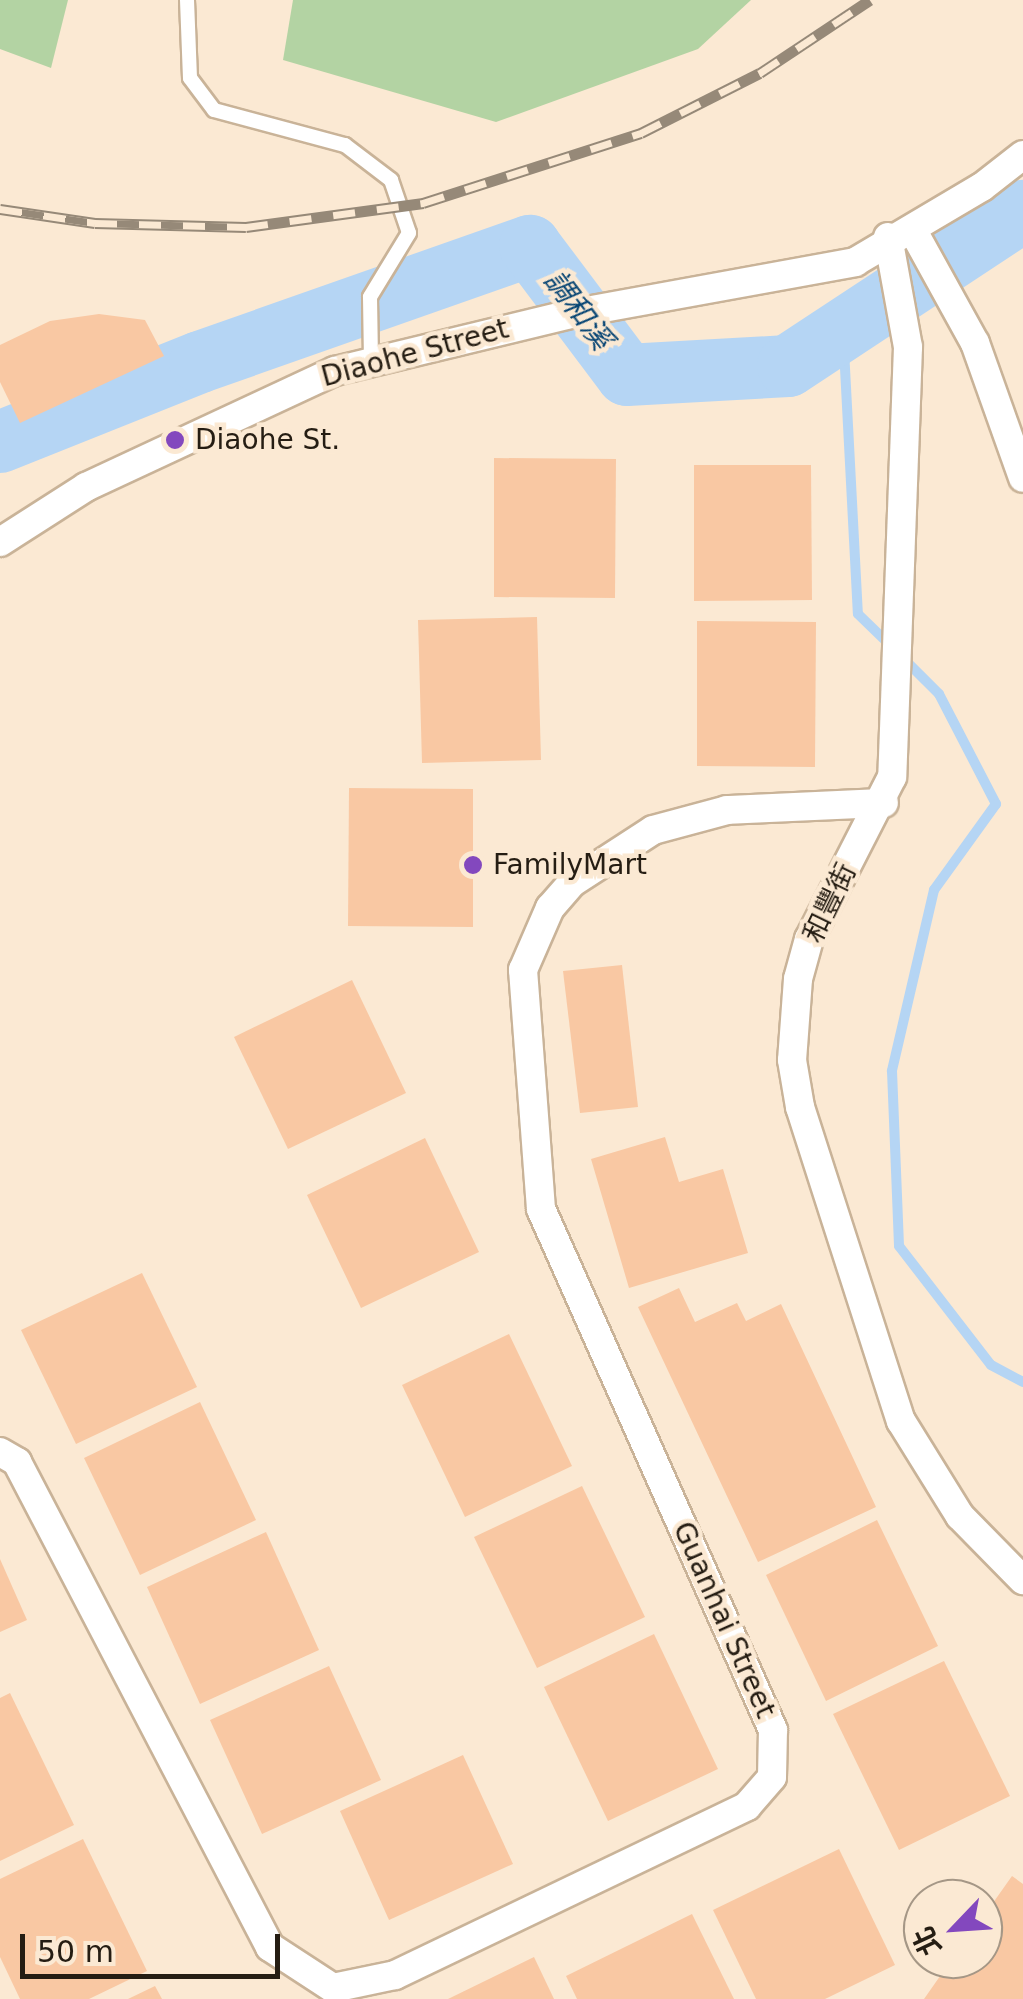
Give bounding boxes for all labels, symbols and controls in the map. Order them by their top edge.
water label: 調和溪 [537,263,619,357]
street label: Diaohe Street [318,312,512,394]
place label: Diaohe St. [195,423,340,457]
marker: Diaohe St. [164,429,186,451]
place label: FamilyMart [493,848,647,882]
marker: FamilyMart [462,854,484,876]
street label: 和豐街 [796,858,864,948]
street label: Guanhai Street [666,1517,782,1723]
north arrow [903,1879,1003,1979]
scale bar [25,1914,285,1976]
text: 北 [906,1921,948,1961]
text: 50 m [37,1934,114,1969]

